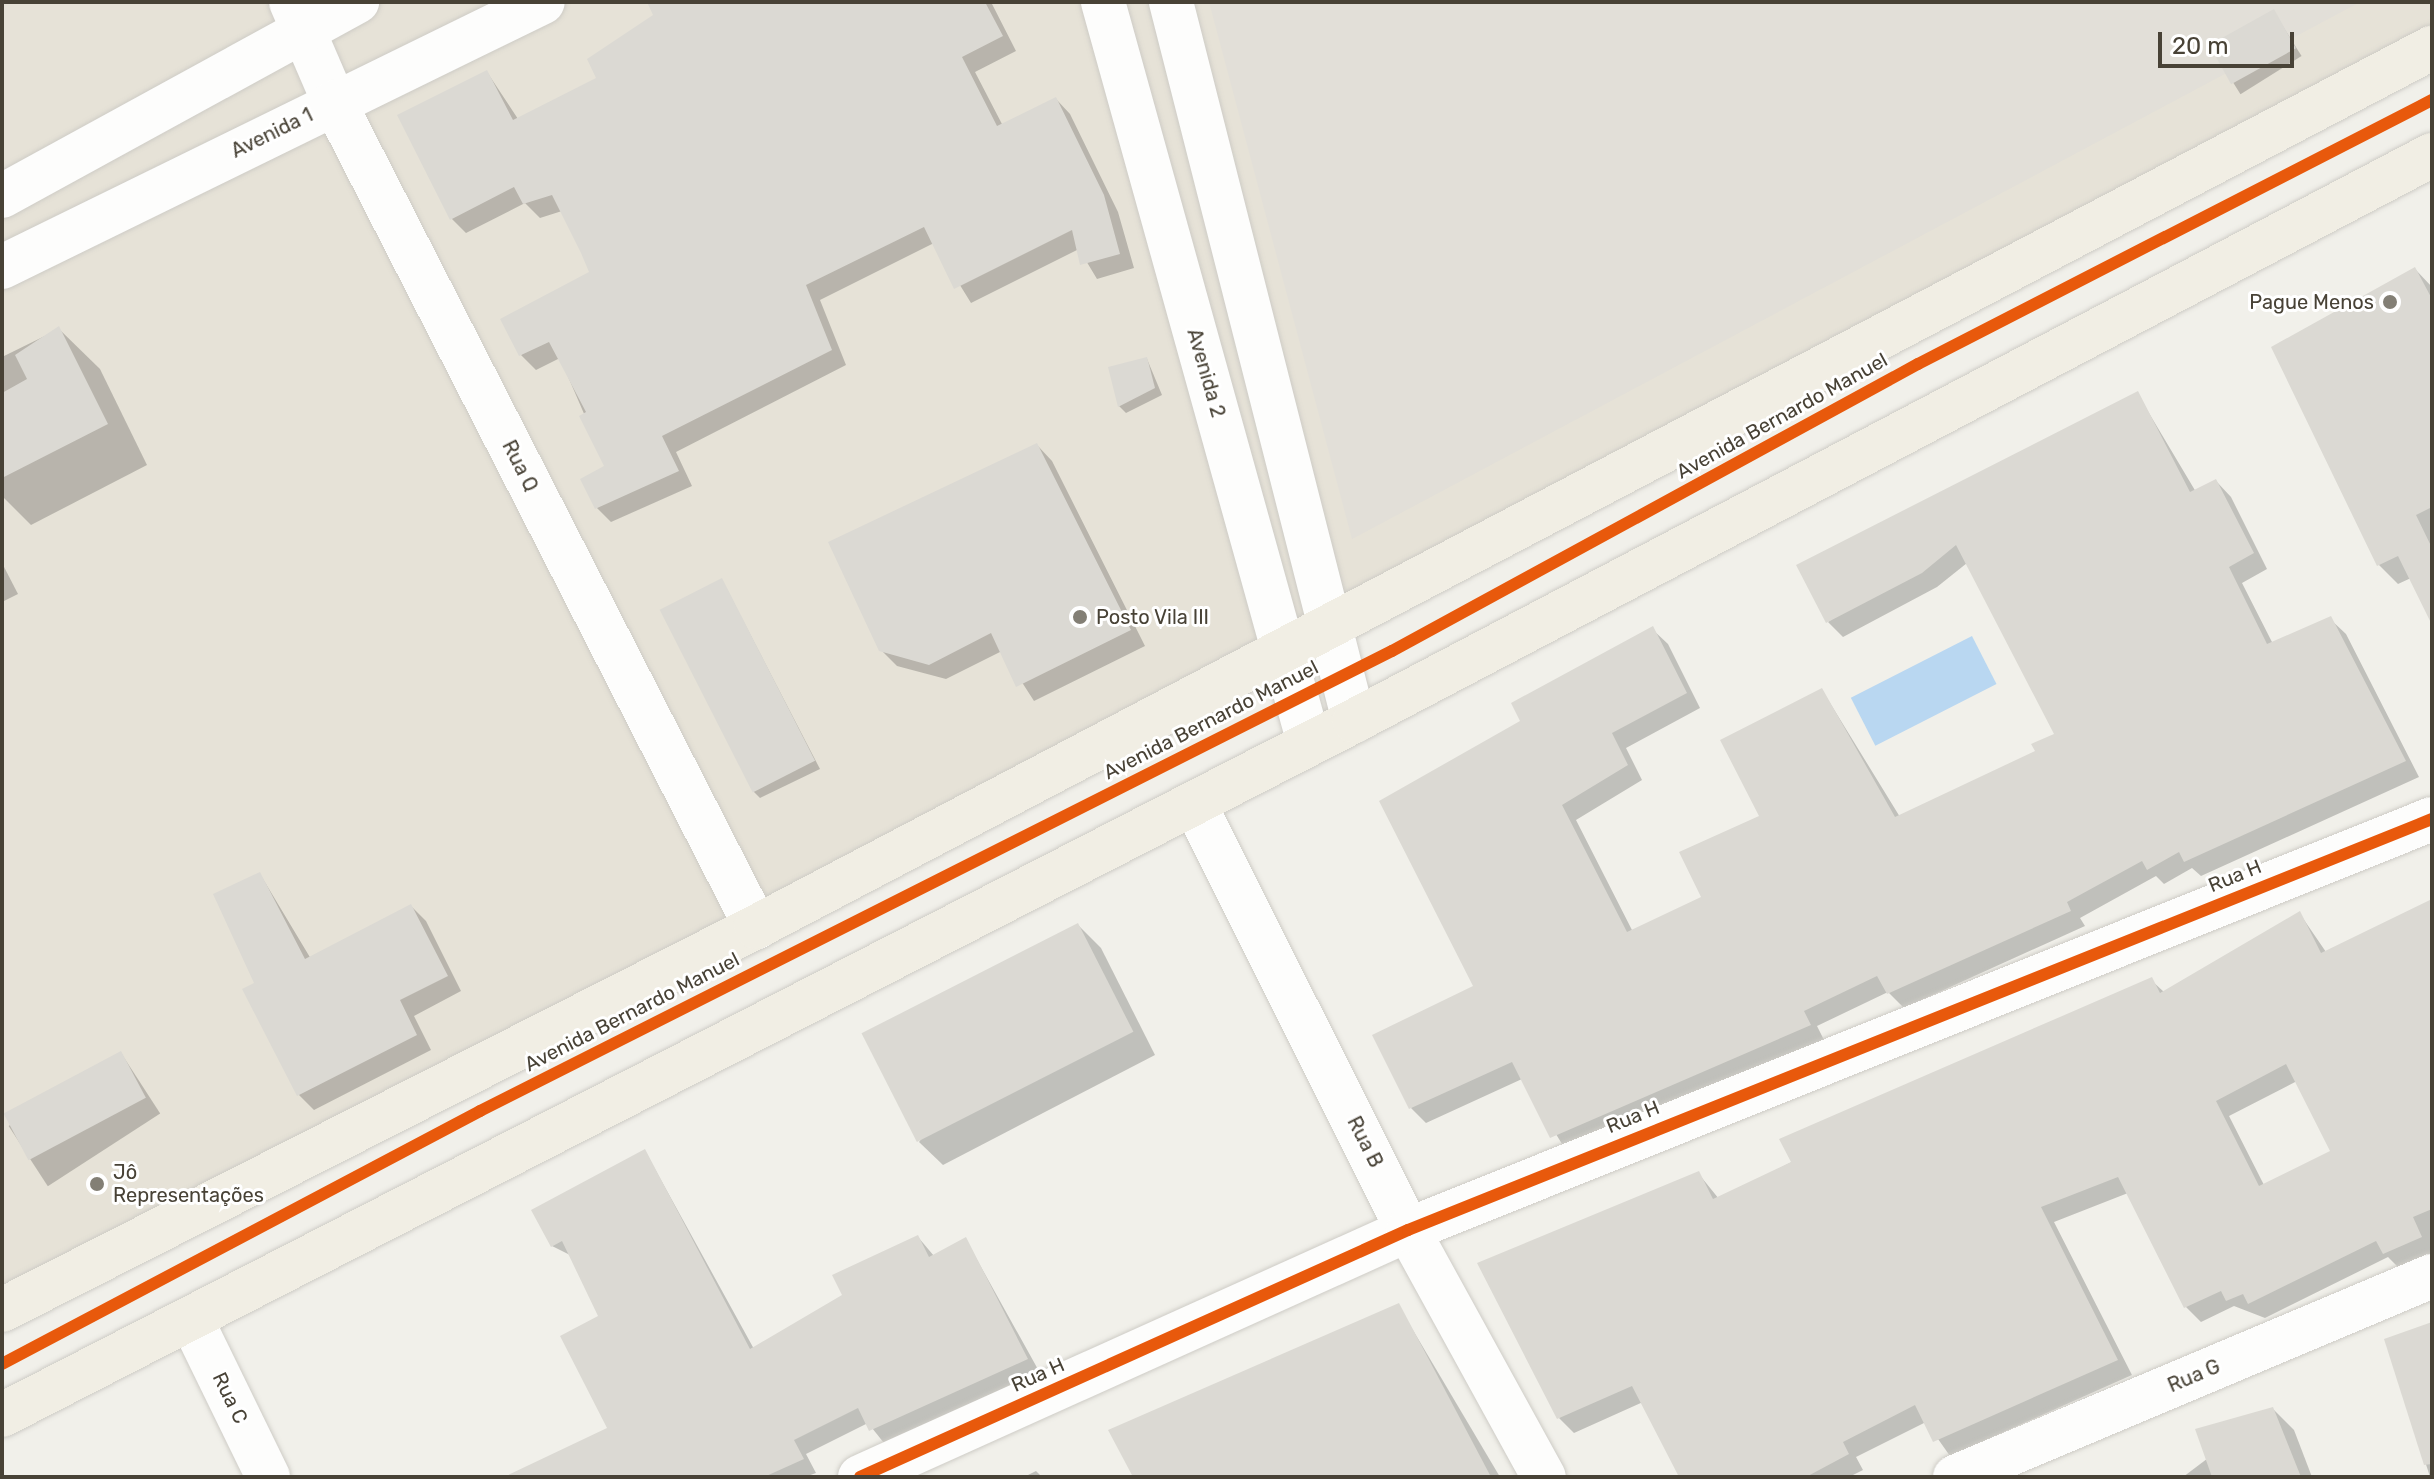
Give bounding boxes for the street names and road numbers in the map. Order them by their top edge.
street label: Avenida 1 [227,103,317,163]
street label: Avenida 2 [1182,326,1230,420]
street label: Avenida Bernardo Manuel [1672,348,1892,484]
street label: Rua Q [497,436,543,496]
street label: Avenida Bernardo Manuel [1100,655,1322,785]
street label: Rua H [2205,855,2265,897]
street label: Avenida Bernardo Manuel [521,947,743,1077]
street label: Rua H [1603,1096,1663,1138]
street label: Rua B [1342,1112,1388,1172]
street label: Rua H [1008,1353,1068,1397]
street label: Rua G [2164,1354,2224,1398]
street label: Rua C [207,1368,253,1428]

